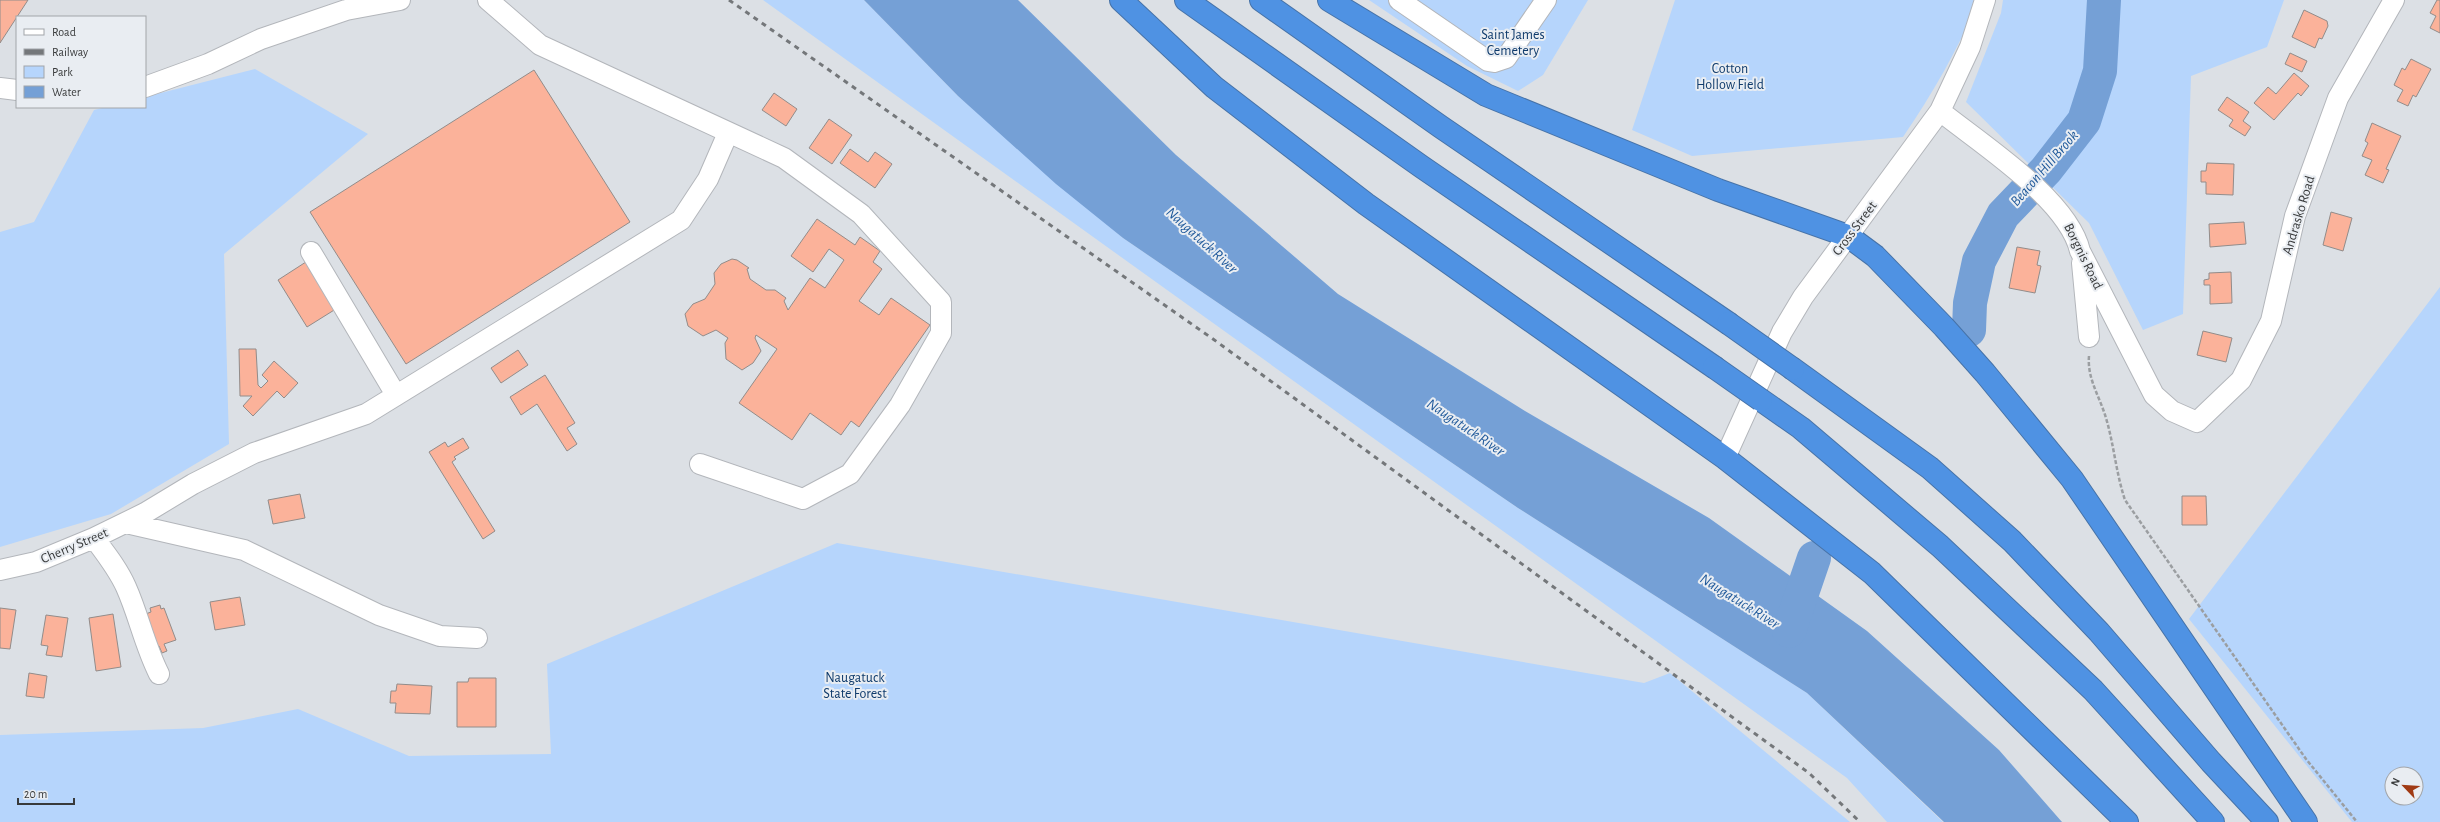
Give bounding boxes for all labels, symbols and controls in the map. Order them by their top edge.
legend [16,16,146,108]
text: Road [52,26,76,38]
park label: Saint James Cemetery [1481,28,1545,58]
text: Railway [52,46,88,59]
park label: Cotton Hollow Field [1696,62,1764,92]
text: Park [52,66,73,78]
text: Water [52,86,81,98]
water label: Beacon Hill Brook [2008,128,2081,209]
street label: Andrasko Road [2280,174,2318,256]
street label: Cross Street [1830,198,1880,258]
water label: Naugatuck River [1163,205,1241,277]
street label: Borgnis Road [2061,221,2105,292]
water label: Naugatuck River [1424,396,1508,459]
street label: Cherry Street [39,525,111,566]
water label: Naugatuck River [1698,571,1783,632]
park label: Naugatuck State Forest [823,671,887,701]
north arrow [2384,766,2424,806]
text: N [2389,776,2402,788]
scale bar [18,780,74,806]
text: 20 m [24,788,47,800]

